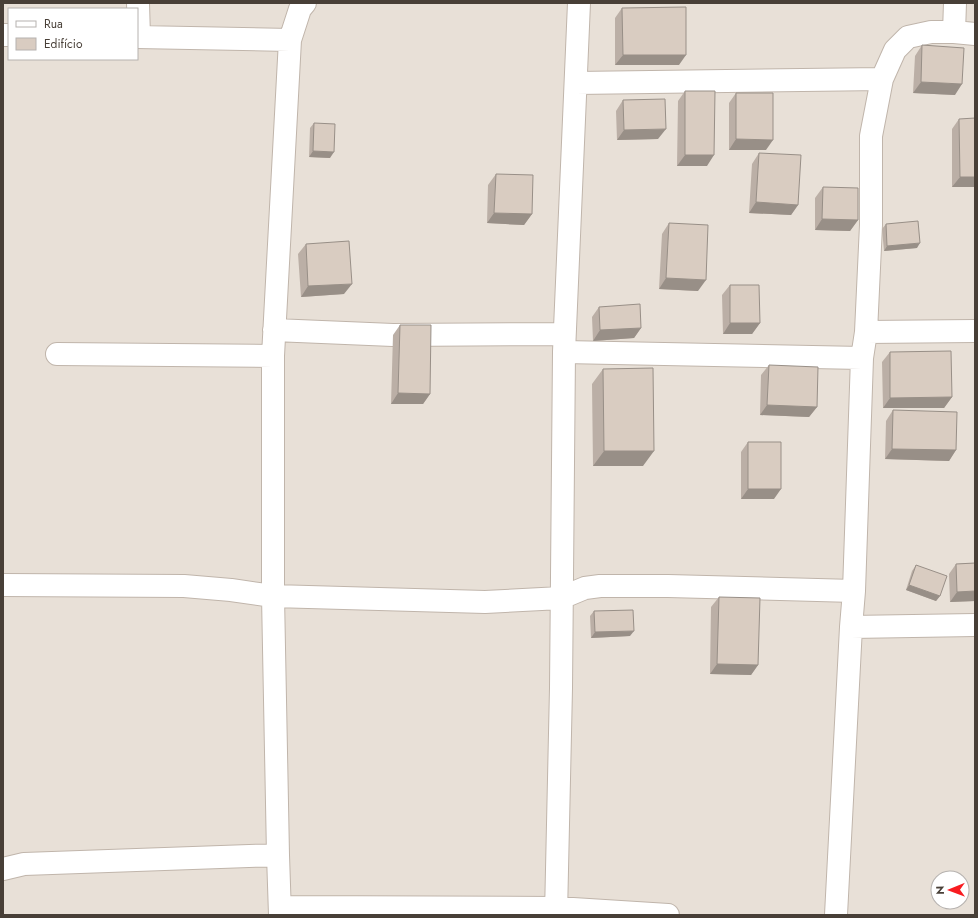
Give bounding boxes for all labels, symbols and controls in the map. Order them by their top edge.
legend [8,8,138,60]
text: Rua [44,15,63,33]
text: Edifício [44,35,83,53]
north arrow [930,870,970,910]
text: N [932,886,948,895]

